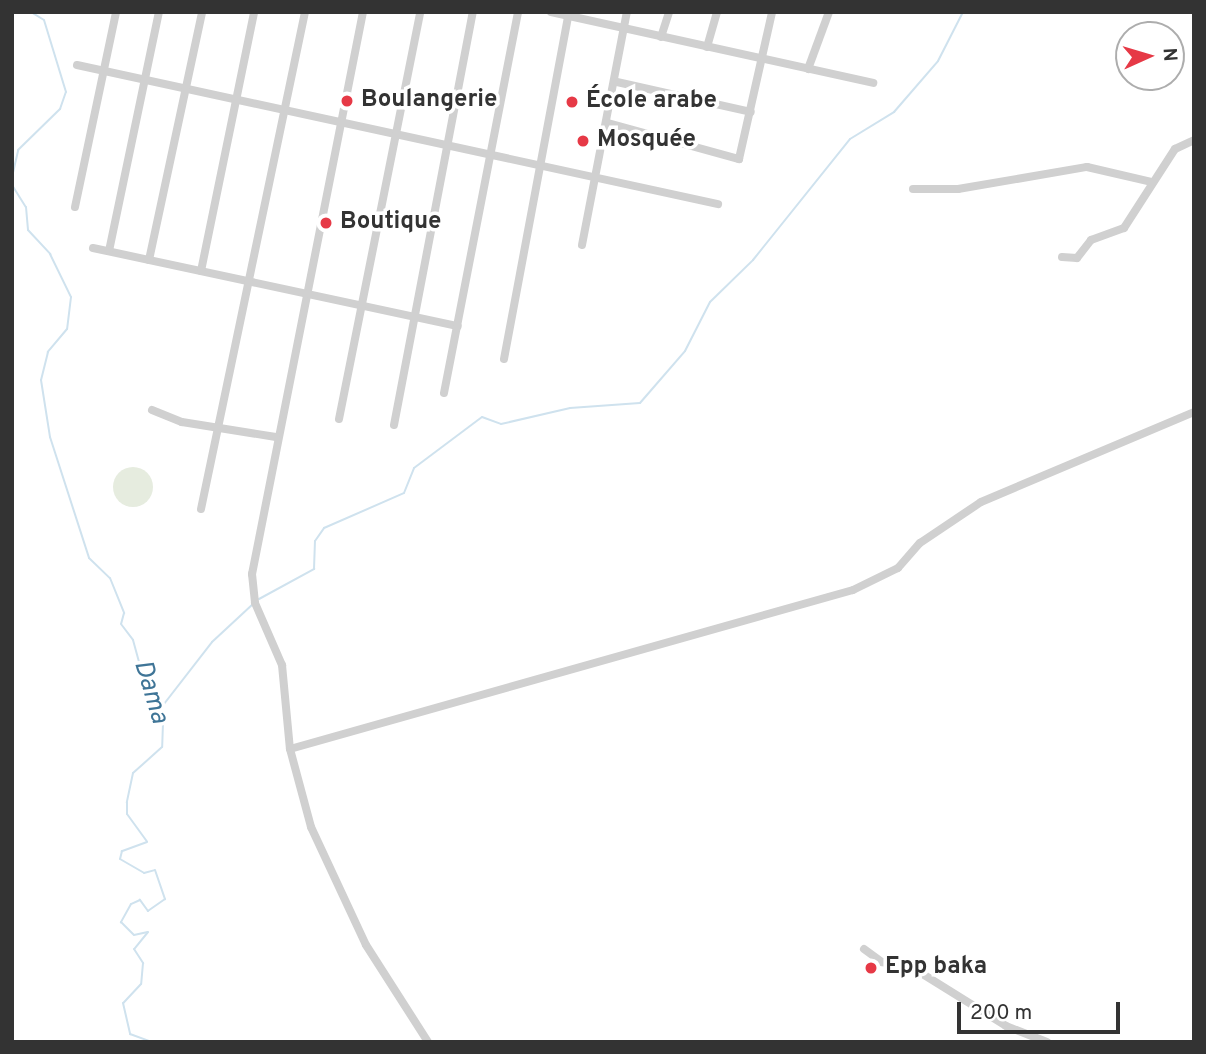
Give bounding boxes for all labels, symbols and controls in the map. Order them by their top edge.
north arrow [1115,21,1185,91]
text: N [1157,47,1181,62]
place label: Boulangerie [361,87,497,115]
place label: École arabe [586,88,717,116]
marker: Boulangerie [339,93,355,109]
marker: École arabe [564,94,580,110]
place label: Mosquée [597,127,696,155]
marker: Mosquée [575,133,591,149]
place label: Boutique [340,209,441,237]
marker: Boutique [318,215,334,231]
water label: Dama [126,656,174,728]
place label: Epp baka [885,954,987,982]
marker: Epp baka [863,960,879,976]
scale bar [961,988,1124,1032]
text: 200 m [970,1000,1032,1027]

